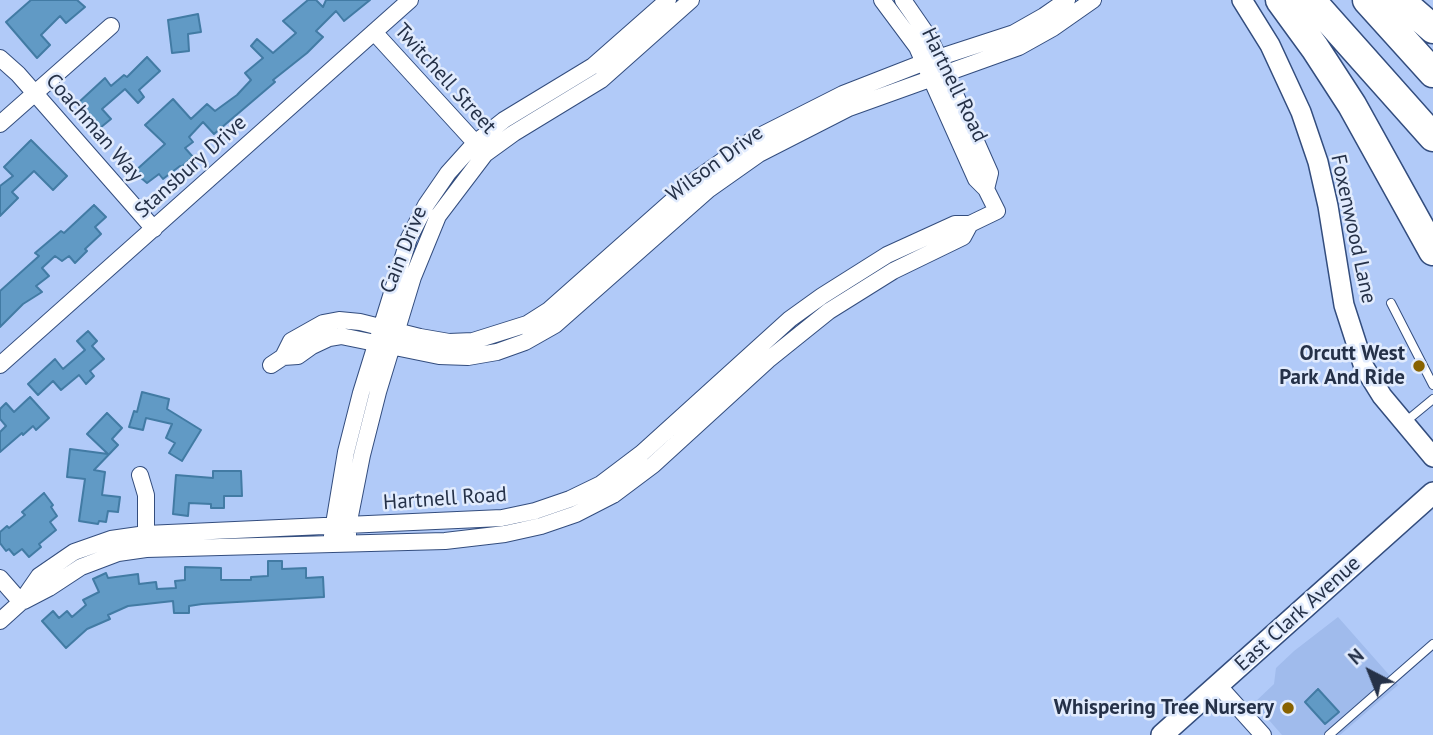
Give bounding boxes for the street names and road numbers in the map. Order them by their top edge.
street label: Twitchell Street [389,19,501,139]
street label: Hartnell Road [916,24,992,146]
street label: Coachman Way [40,69,148,187]
street label: Stansbury Drive [130,110,252,224]
street label: Wilson Drive [662,120,768,208]
street label: Foxenwood Lane [1325,152,1381,306]
street label: Cain Drive [375,203,433,297]
street label: Hartnell Road [382,482,508,516]
street label: East Clark Avenue [1230,551,1366,677]

